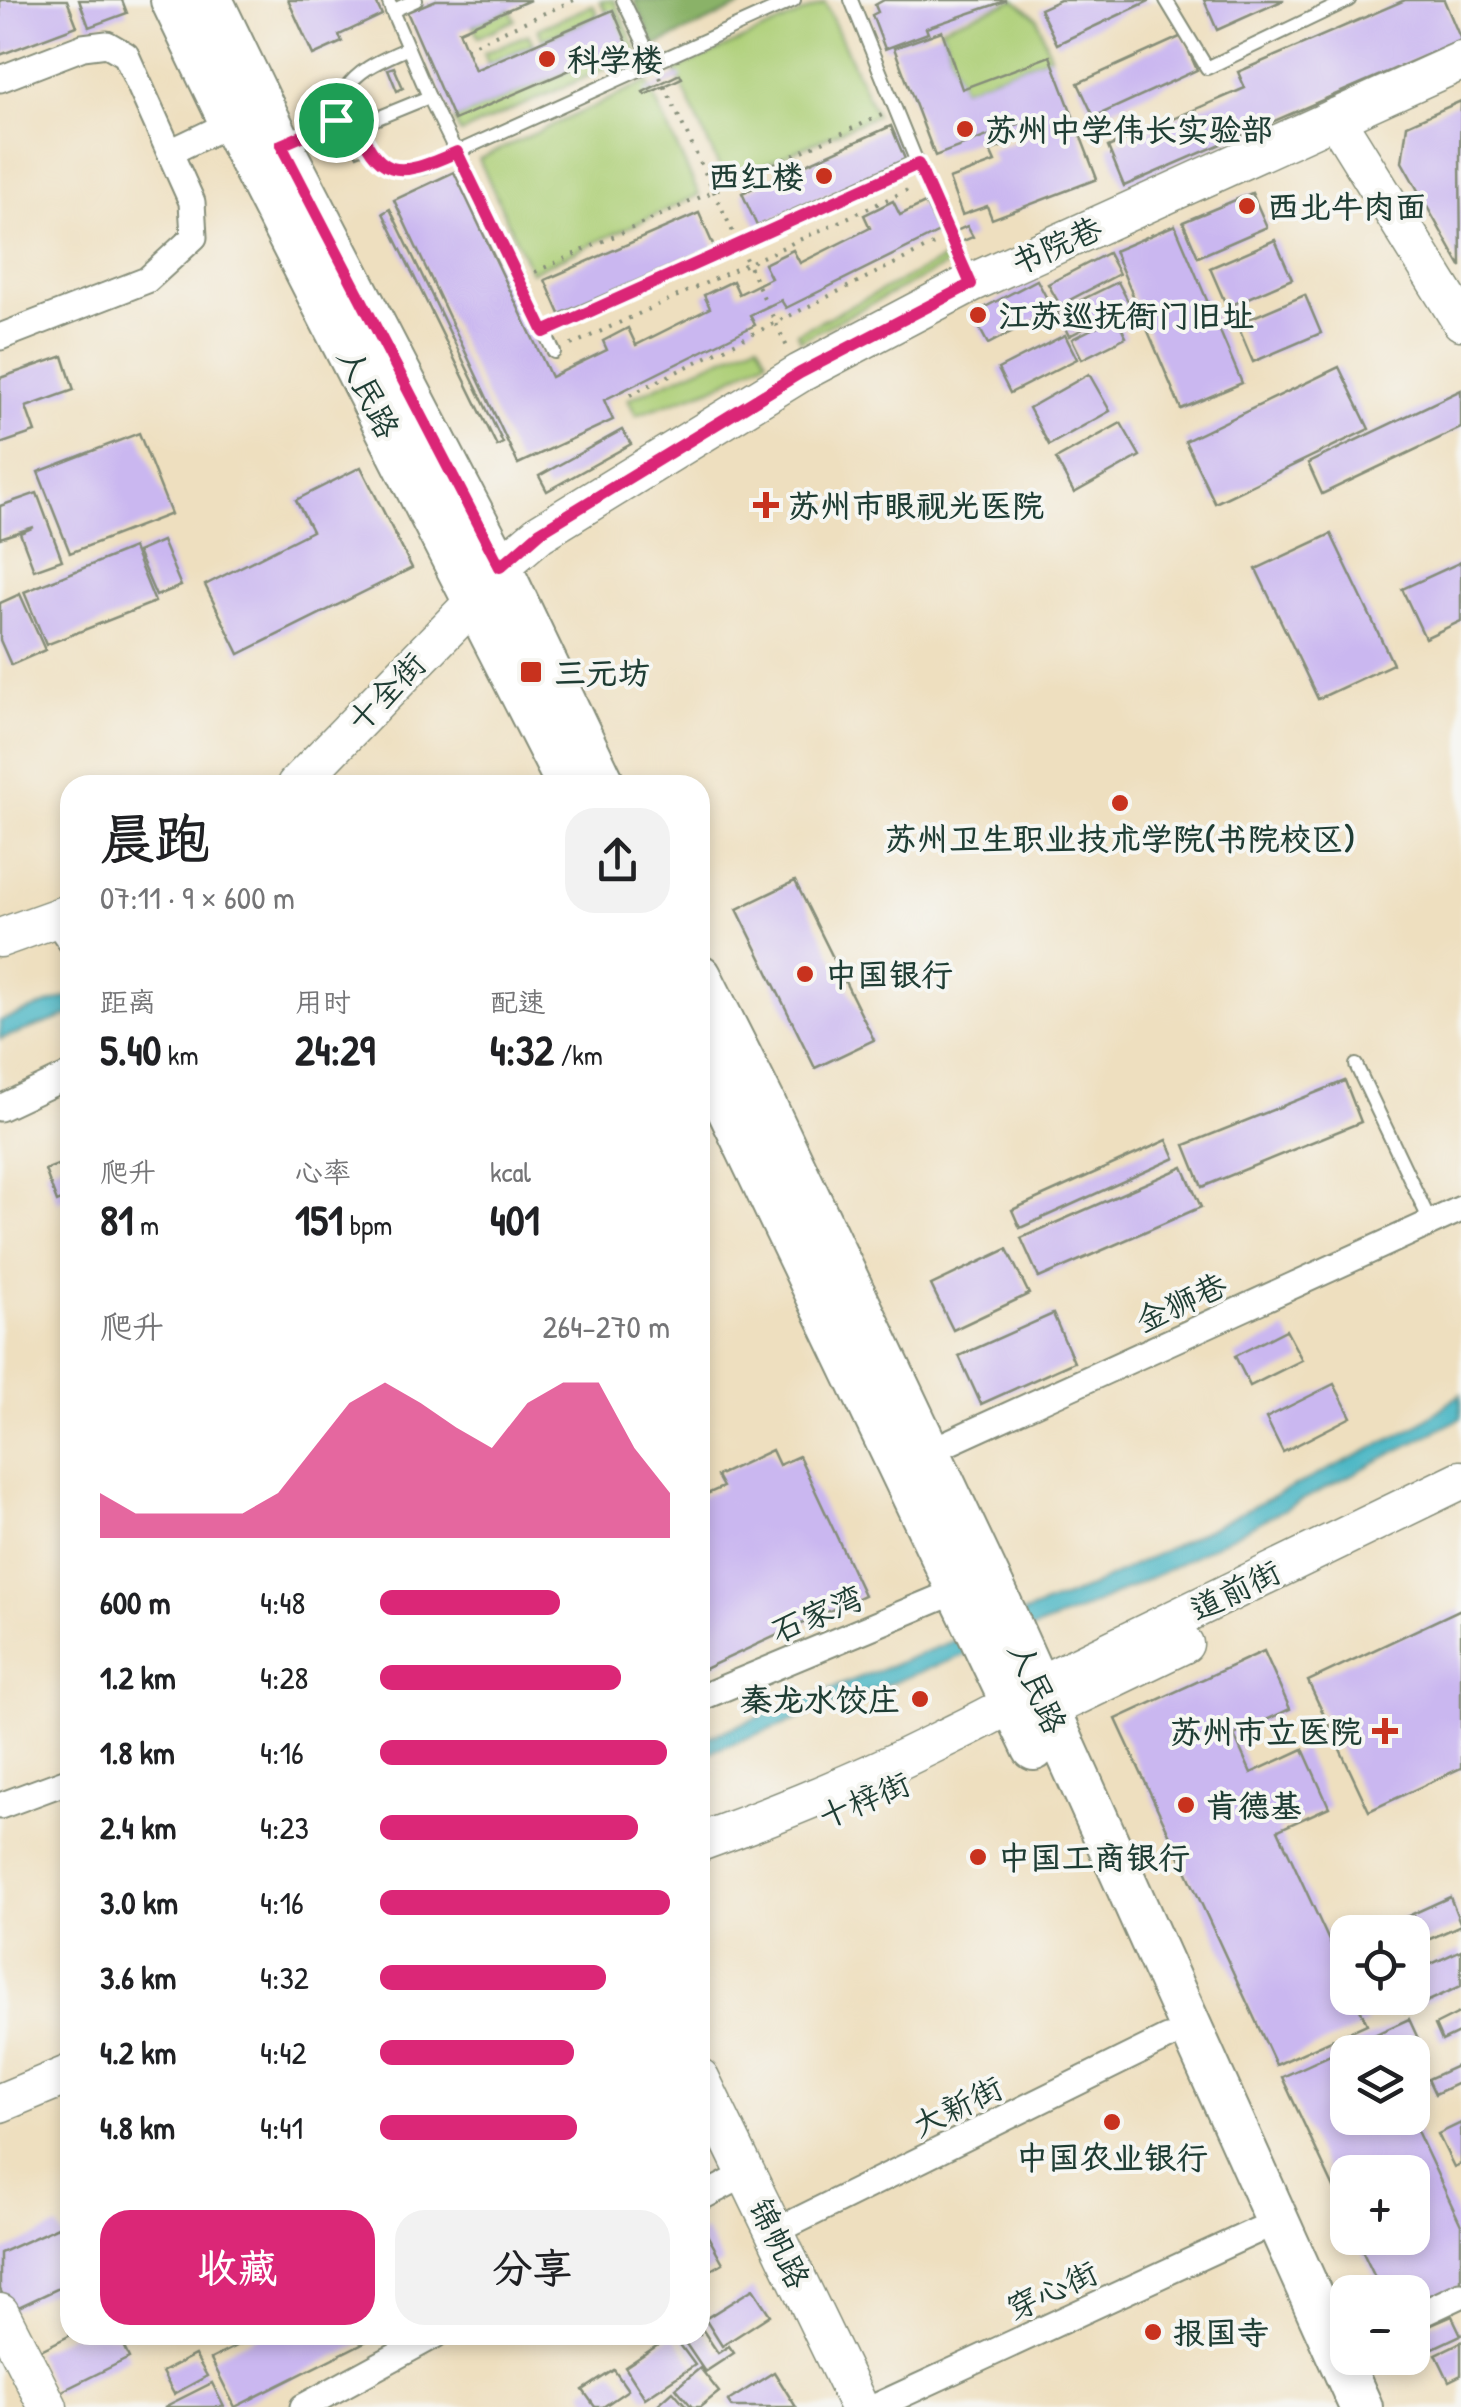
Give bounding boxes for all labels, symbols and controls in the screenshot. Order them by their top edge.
place label: 科学楼 [567,38,663,81]
marker: 科学楼 [536,48,558,70]
pin [294,78,379,163]
icon: arrive [309,93,364,148]
place label: 苏州中学伟长实验部 [985,108,1273,151]
marker: 苏州中学伟长实验部 [954,118,976,140]
place label: 西红楼 [708,155,804,198]
marker: 西红楼 [813,165,835,187]
place label: 西北牛肉面 [1267,185,1427,228]
marker: 西北牛肉面 [1236,195,1258,217]
street label: 书院巷 [1003,206,1109,284]
place label: 江苏巡抚衙门旧址 [998,294,1254,337]
marker: 江苏巡抚衙门旧址 [967,304,989,326]
street label: 人民路 [328,340,410,446]
place label: 苏州市眼视光医院 [788,484,1044,527]
marker: 苏州市眼视光医院 [753,492,779,518]
street label: 十全街 [337,643,435,741]
place label: 三元坊 [554,651,650,694]
marker: 三元坊 [518,659,544,685]
marker: 苏州卫生职业技术学院(书院校区) [1109,792,1131,814]
text: 晨跑 [100,801,210,875]
button: share [565,808,670,913]
place label: 苏州卫生职业技术学院(书院校区) [885,817,1355,860]
text: 07:11 · 9 × 600 m [100,876,295,919]
place label: 中国银行 [825,953,953,996]
marker: 中国银行 [794,963,816,985]
text: 距离 [100,983,156,1021]
text: 用时 [295,983,351,1021]
text: 配速 [490,983,546,1021]
text: 5.40 [100,1021,161,1078]
text: 24:29 [295,1021,375,1078]
text: 4:32 [490,1021,554,1078]
text: km [161,1036,198,1074]
text: /km [554,1036,603,1074]
text: 爬升 [100,1153,156,1191]
text: 心率 [295,1153,351,1191]
text: kcal [490,1153,531,1191]
text: 81 [100,1191,133,1248]
text: 151 [295,1191,343,1248]
text: 401 [490,1191,540,1248]
text: m [133,1206,159,1244]
text: bpm [343,1206,392,1244]
street label: 金狮巷 [1128,1262,1234,1342]
text: 爬升 [100,1305,164,1348]
text: 264–270 m [543,1305,670,1348]
street label: 道前街 [1182,1550,1288,1630]
street label: 石家湾 [764,1575,870,1653]
text: 600 m [100,1581,171,1624]
text: 4:48 [260,1581,305,1624]
street label: 人民路 [999,1635,1077,1741]
text: 1.2 km [100,1656,176,1699]
text: 4:28 [260,1656,308,1699]
place label: 秦龙水饺庄 [740,1678,900,1721]
marker: 秦龙水饺庄 [909,1688,931,1710]
place label: 苏州市立医院 [1170,1710,1362,1753]
marker: 苏州市立医院 [1372,1718,1398,1744]
text: 1.8 km [100,1731,175,1774]
text: 4:16 [260,1731,304,1774]
street label: 十梓街 [811,1761,917,1839]
place label: 肯德基 [1206,1784,1302,1827]
marker: 肯德基 [1175,1794,1197,1816]
text: 2.4 km [100,1806,176,1849]
text: 4:23 [260,1806,309,1849]
place label: 中国工商银行 [998,1836,1190,1879]
marker: 中国工商银行 [967,1846,989,1868]
text: 3.0 km [100,1881,178,1924]
text: 4:16 [260,1881,304,1924]
map controls [1330,1915,1430,2375]
button: locate [1330,1915,1430,2015]
text: 3.6 km [100,1956,176,1999]
text: 4:32 [260,1956,309,1999]
text: 4.2 km [100,2031,176,2074]
text: 4:42 [260,2031,306,2074]
button: layers [1330,2035,1430,2135]
street label: 大新街 [904,2066,1010,2146]
text: 4.8 km [100,2106,175,2149]
text: 4:41 [260,2106,303,2149]
marker: 中国农业银行 [1101,2111,1123,2133]
place label: 中国农业银行 [1016,2136,1208,2179]
button: + [1330,2155,1430,2255]
street label: 锦帆路 [740,2190,820,2296]
button: 收藏 [100,2210,375,2325]
button: 分享 [395,2210,670,2325]
street label: 穿心街 [999,2250,1105,2330]
button: − [1330,2275,1430,2375]
place label: 报国寺 [1173,2311,1269,2354]
marker: 报国寺 [1142,2321,1164,2343]

